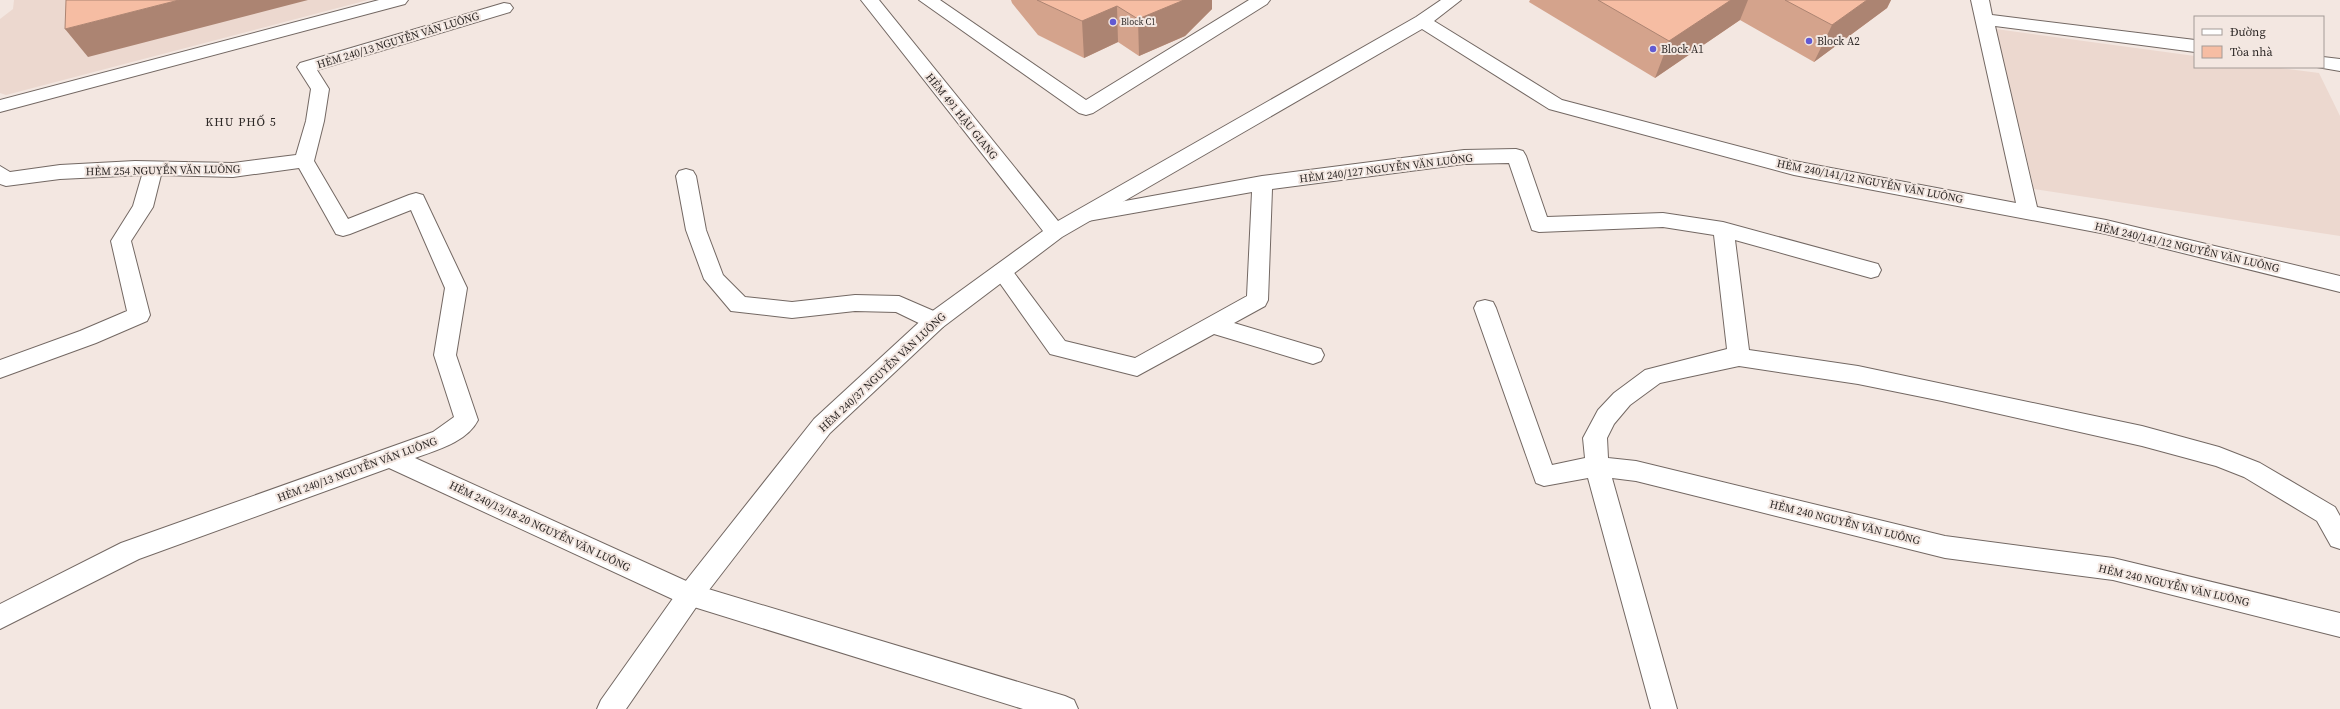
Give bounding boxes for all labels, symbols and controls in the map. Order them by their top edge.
street label: HẺM 240/13 NGUYỄN VĂN LUÔNG [315,7,482,72]
place label: Block C1 [1121,16,1156,28]
legend [2194,16,2324,68]
marker: Block C1 [1108,17,1118,27]
text: Đường [2230,24,2266,40]
place label: Block A2 [1817,34,1860,49]
marker: Block A2 [1804,36,1814,46]
place label: Block A1 [1661,42,1704,57]
marker: Block A1 [1648,44,1658,54]
text: Tòa nhà [2230,44,2273,60]
street label: HẺM 491 HẬU GIANG [922,70,1001,163]
district label: KHU PHỐ 5 [205,114,277,130]
street label: HẺM 240/127 NGUYỄN VĂN LUÔNG [1298,149,1474,187]
street label: HẺM 240/141/12 NGUYỄN VĂN LUÔNG [1776,155,1965,207]
street label: HẺM 254 NGUYỄN VĂN LUÔNG [86,161,241,179]
street label: HẺM 240/141/12 NGUYỄN VĂN LUÔNG [2093,218,2281,276]
street label: HẺM 240/37 NGUYỄN VĂN LUÔNG [815,308,950,436]
street label: HẺM 240/13 NGUYỄN VĂN LUÔNG [275,432,440,505]
street label: HẺM 240/13/18-20 NGUYỄN VĂN LUÔNG [447,477,634,575]
street label: HẺM 240 NGUYỄN VĂN LUÔNG [1768,496,1922,549]
street label: HẺM 240 NGUYỄN VĂN LUÔNG [2097,560,2252,610]

